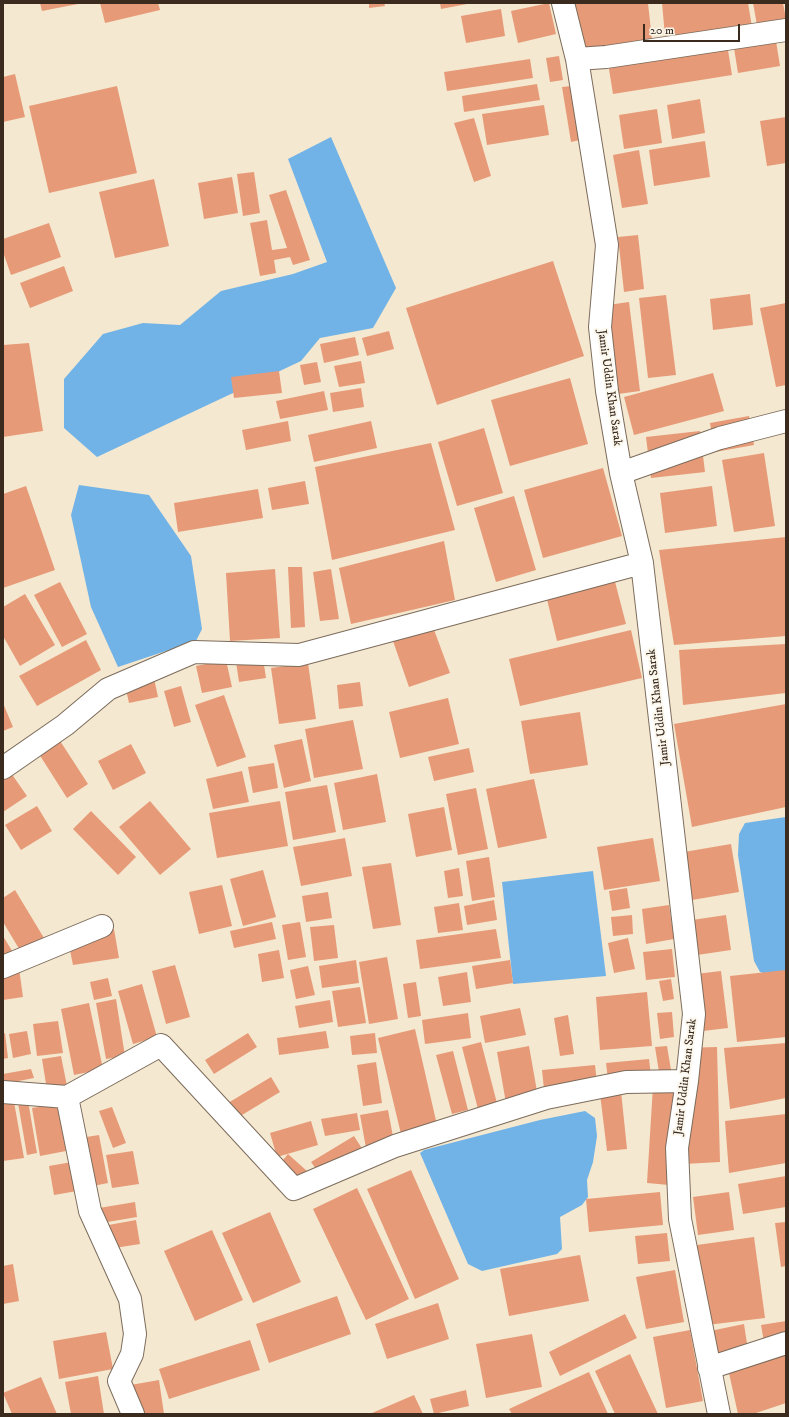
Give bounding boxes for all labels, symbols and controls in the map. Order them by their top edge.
scale bar [645,16,742,42]
text: 20 m [650,23,674,38]
street label: Jamir Uddin Khan Sarak [594,329,624,447]
street label: Jamir Uddin Khan Sarak [645,648,673,766]
street label: Jamir Uddin Khan Sarak [672,1018,700,1136]

